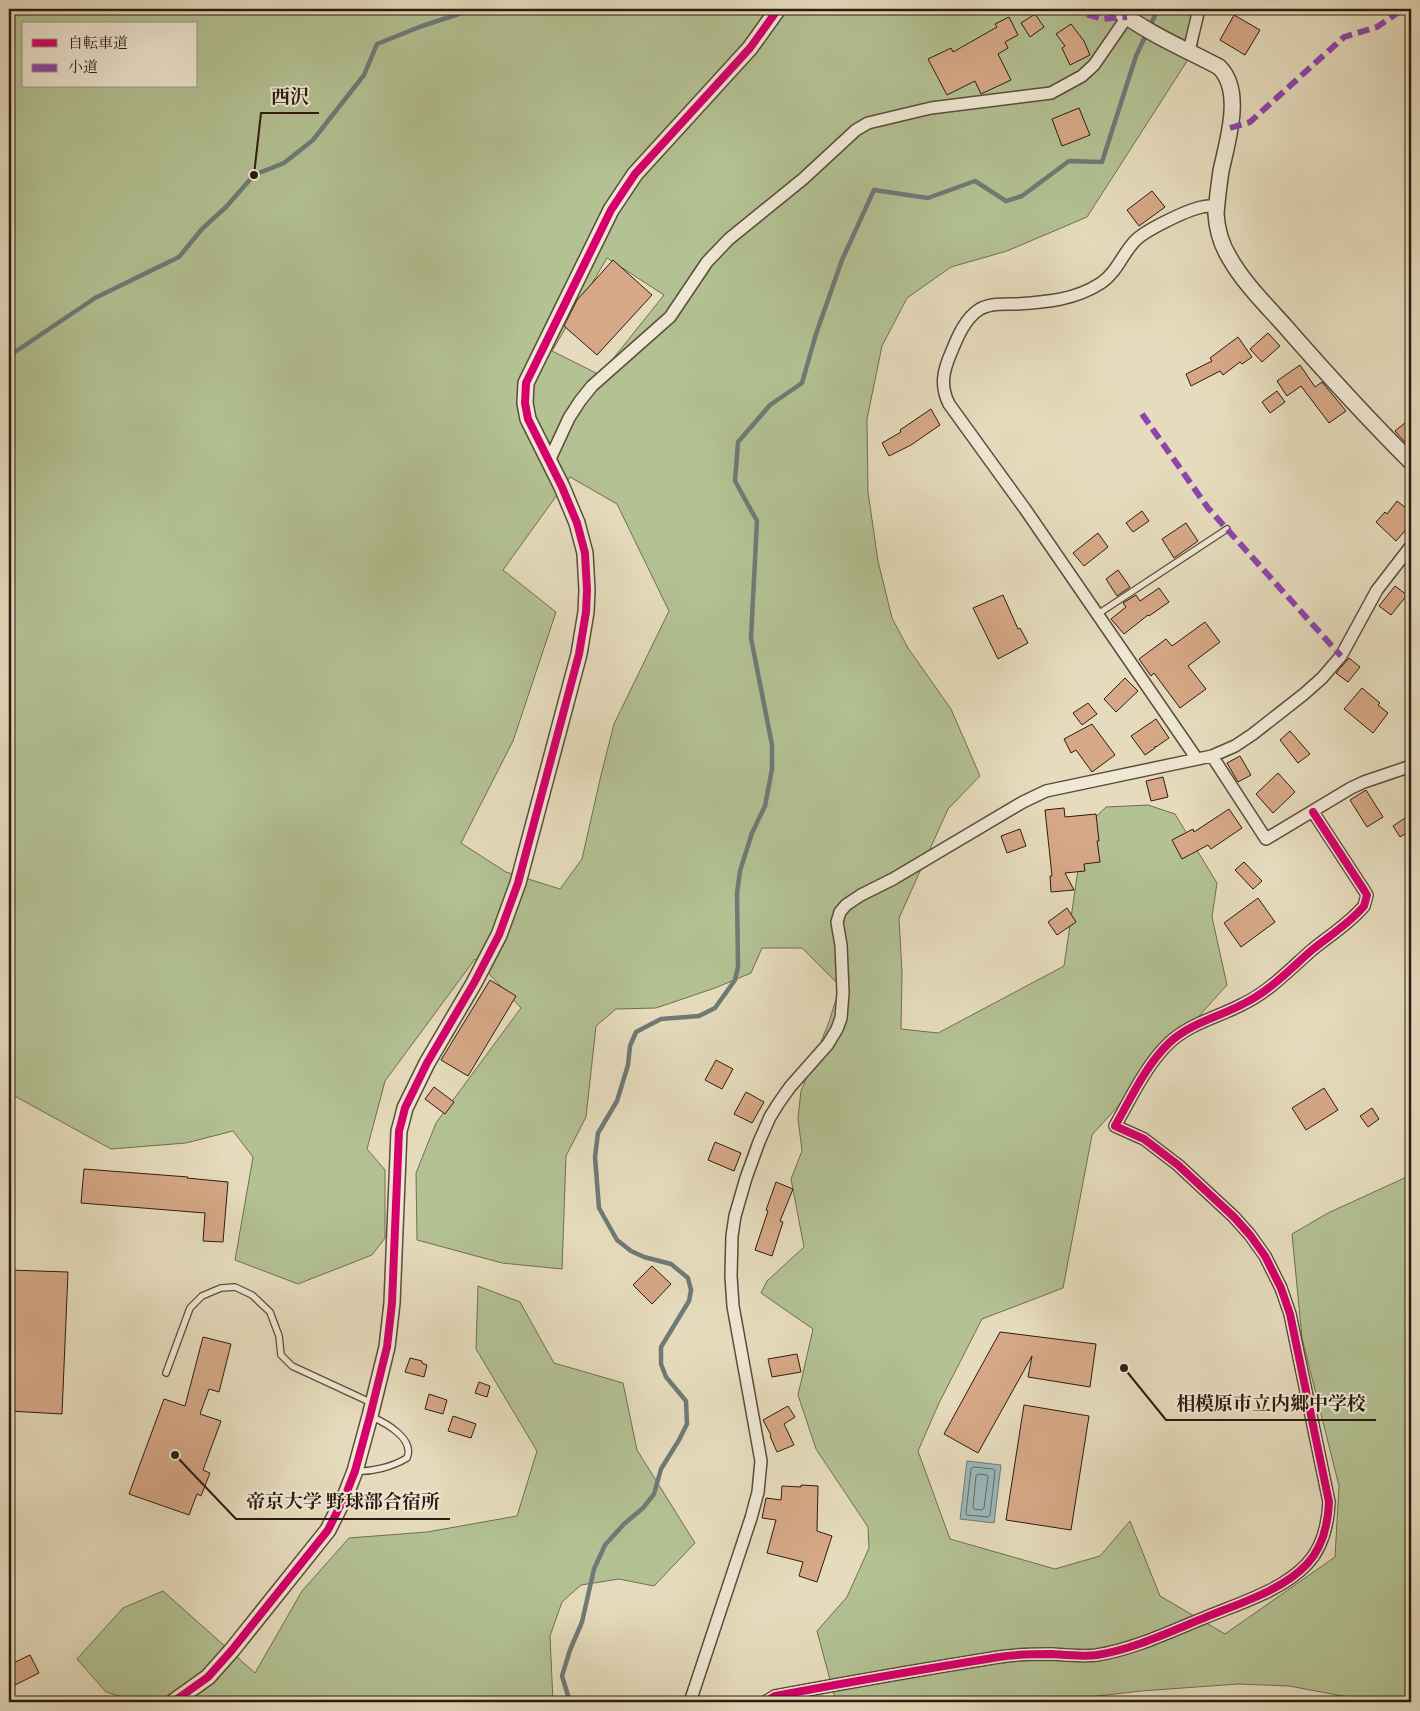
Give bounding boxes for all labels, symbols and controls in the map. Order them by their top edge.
legend [22,22,198,88]
text: 自転車道 [68,34,128,52]
text: 小道 [68,58,98,76]
callout: 西沢 [261,79,319,113]
text: 西沢 [271,85,309,108]
callout: 相模原市立内郷中学校 [1166,1386,1376,1420]
text: 相模原市立内郷中学校 [1176,1392,1366,1415]
callout: 帝京大学 野球部合宿所 [236,1485,450,1519]
text: 帝京大学 野球部合宿所 [246,1490,440,1513]

